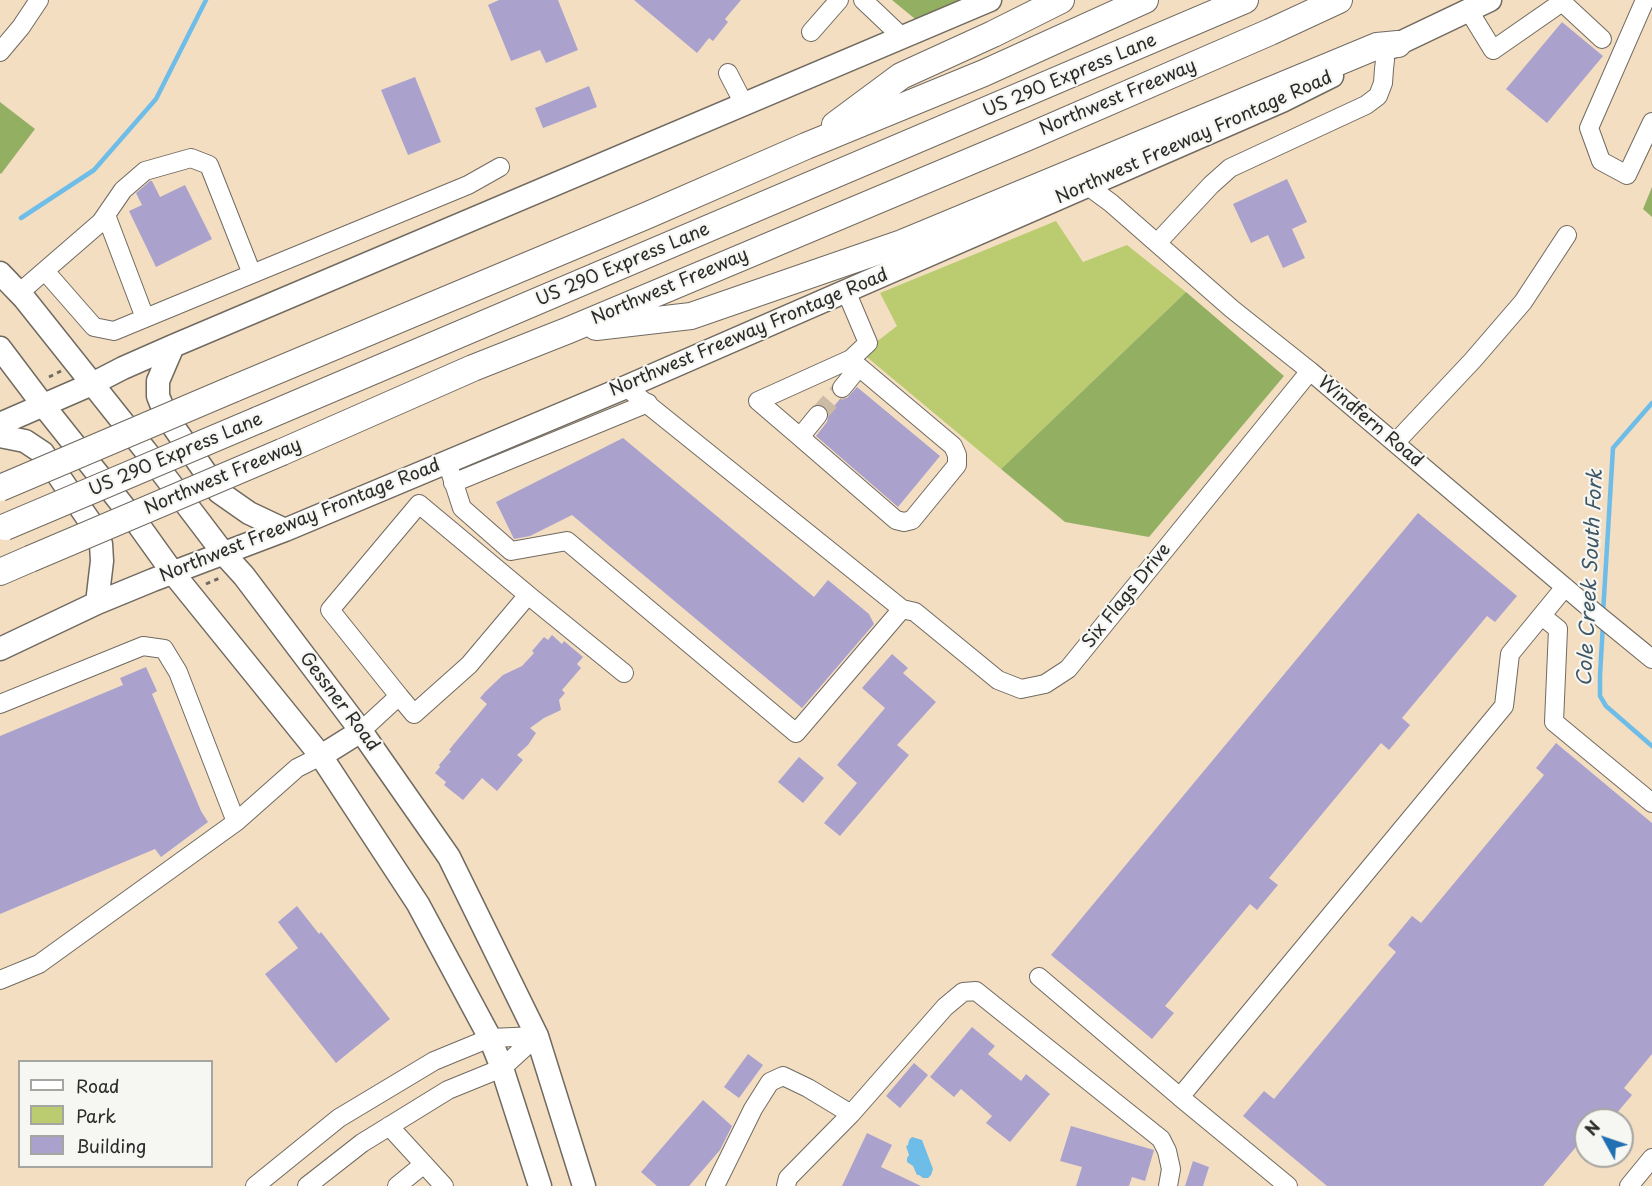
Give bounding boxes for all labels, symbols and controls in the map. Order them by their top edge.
street label: US 290 Express Lane [980,30,1160,122]
street label: Northwest Freeway [1036,55,1200,141]
street label: Northwest Freeway Frontage Road [1052,67,1336,209]
street label: US 290 Express Lane [533,219,713,311]
street label: Northwest Freeway [588,244,752,330]
street label: Northwest Freeway Frontage Road [606,264,892,402]
street label: Windfern Road [1313,372,1427,472]
street label: US 290 Express Lane [86,409,266,501]
street label: Northwest Freeway [141,434,305,520]
street label: Northwest Freeway Frontage Road [157,455,443,587]
water label: Cole Creek South Fork [1573,469,1609,687]
street label: Six Flags Drive [1078,539,1176,653]
street label: Gessner Road [295,648,383,756]
legend [18,1060,213,1168]
text: Road [76,1072,120,1099]
text: Park [76,1102,116,1129]
north arrow [1574,1108,1634,1168]
text: N [1578,1115,1605,1140]
text: Building [76,1132,146,1159]

